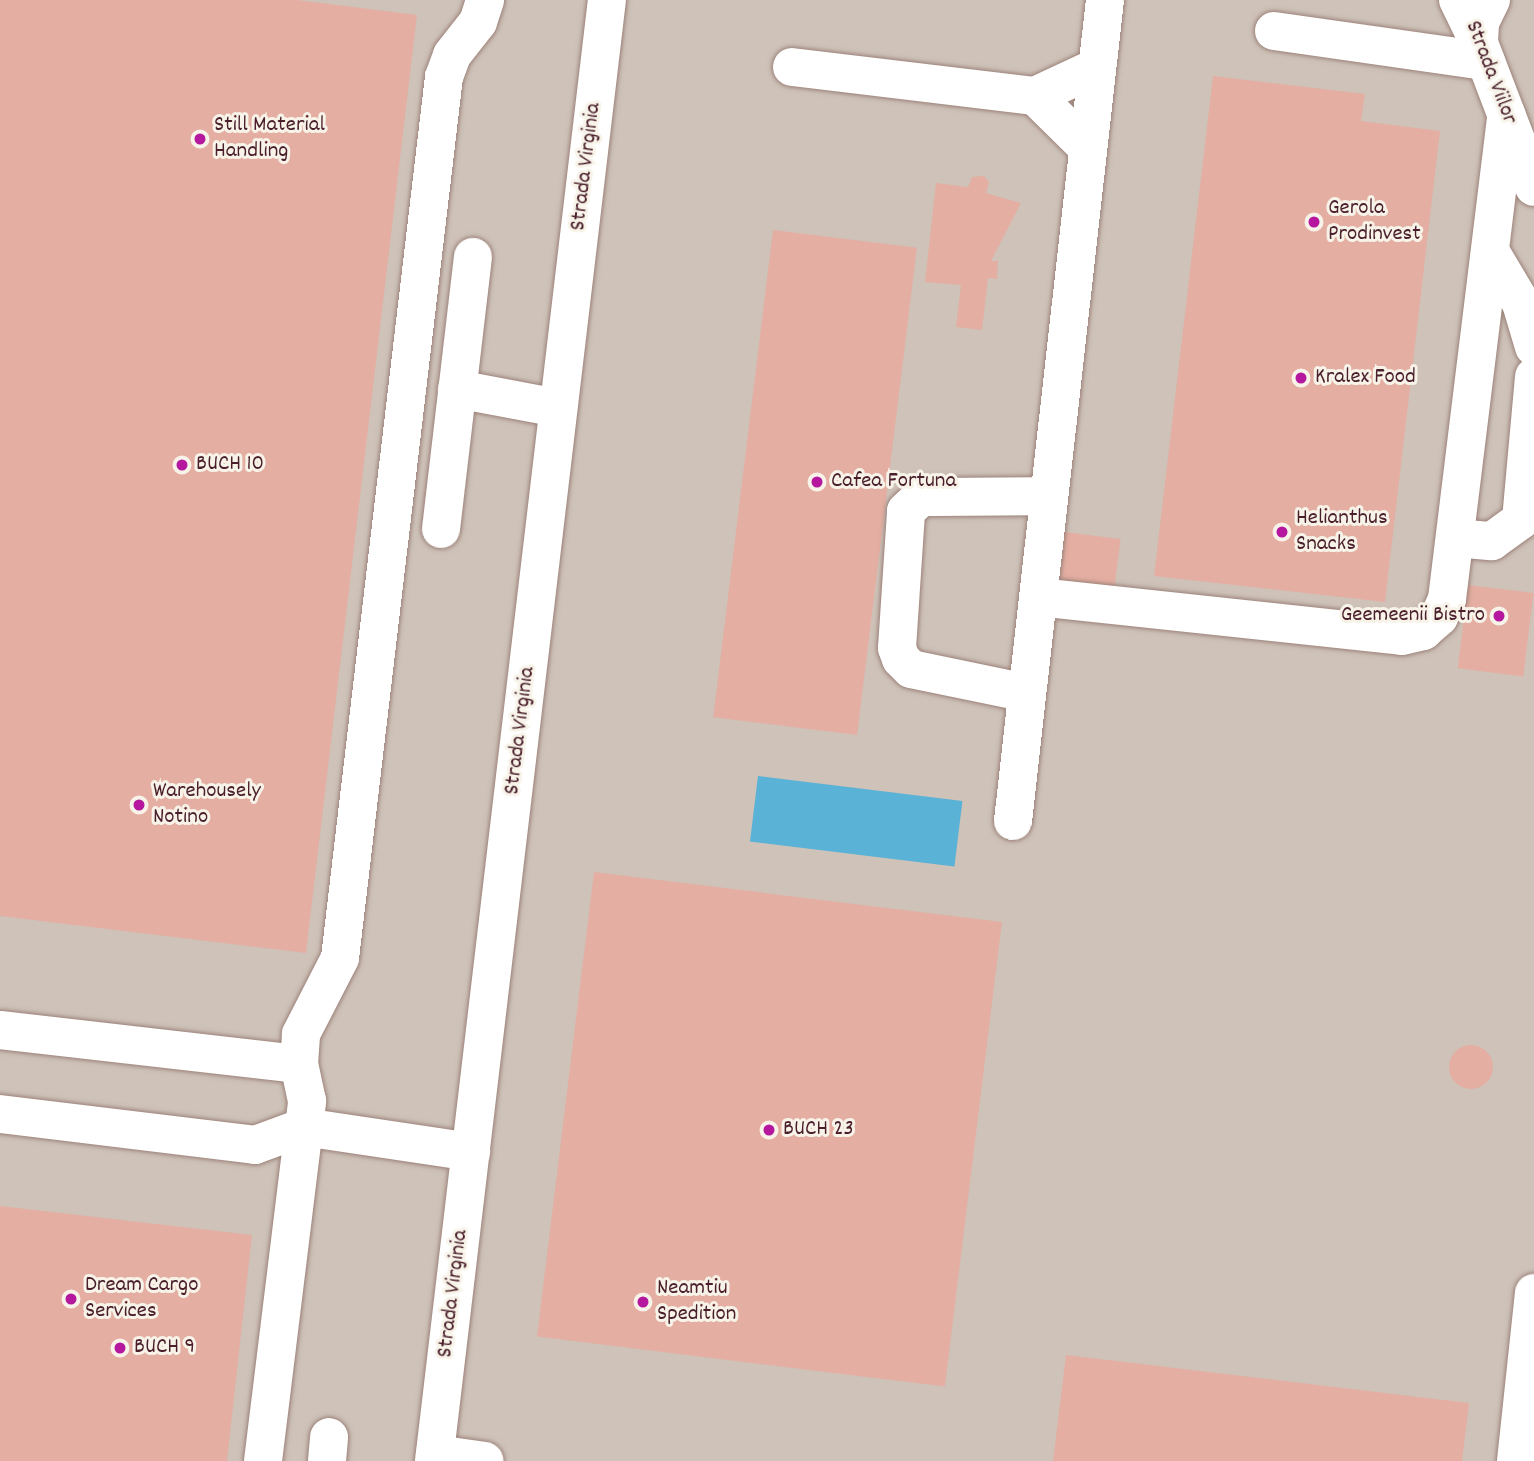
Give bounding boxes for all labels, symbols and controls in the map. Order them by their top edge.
street label: Strada Viilor [1458,17,1522,129]
street label: Strada Virginia [565,102,609,232]
place label: Still Material Handling [214,112,325,166]
marker: Still Material Handling [192,131,208,147]
place label: Gerola Prodinvest [1328,195,1421,249]
marker: Gerola Prodinvest [1306,214,1322,230]
place label: Kralex Food [1315,364,1416,392]
marker: Kralex Food [1293,370,1309,386]
place label: BUCH 10 [196,451,264,479]
marker: BUCH 10 [174,457,190,473]
place label: Cafea Fortuna [831,468,956,496]
marker: Cafea Fortuna [809,474,825,490]
place label: Helianthus Snacks [1296,505,1388,559]
marker: Helianthus Snacks [1274,524,1290,540]
place label: Geemeenii Bistro [1341,602,1485,630]
marker: Geemeenii Bistro [1491,608,1507,624]
street label: Strada Virginia [499,666,543,796]
place label: Warehousely Notino [153,778,261,832]
marker: Warehousely Notino [131,797,147,813]
place label: BUCH 23 [783,1116,854,1144]
marker: BUCH 23 [761,1122,777,1138]
street label: Strada Virginia [432,1229,476,1359]
place label: Dream Cargo Services [85,1272,198,1326]
place label: Neamtiu Spedition [657,1275,736,1329]
marker: Dream Cargo Services [63,1291,79,1307]
marker: Neamtiu Spedition [635,1294,651,1310]
place label: BUCH 9 [134,1334,195,1362]
marker: BUCH 9 [112,1340,128,1356]

